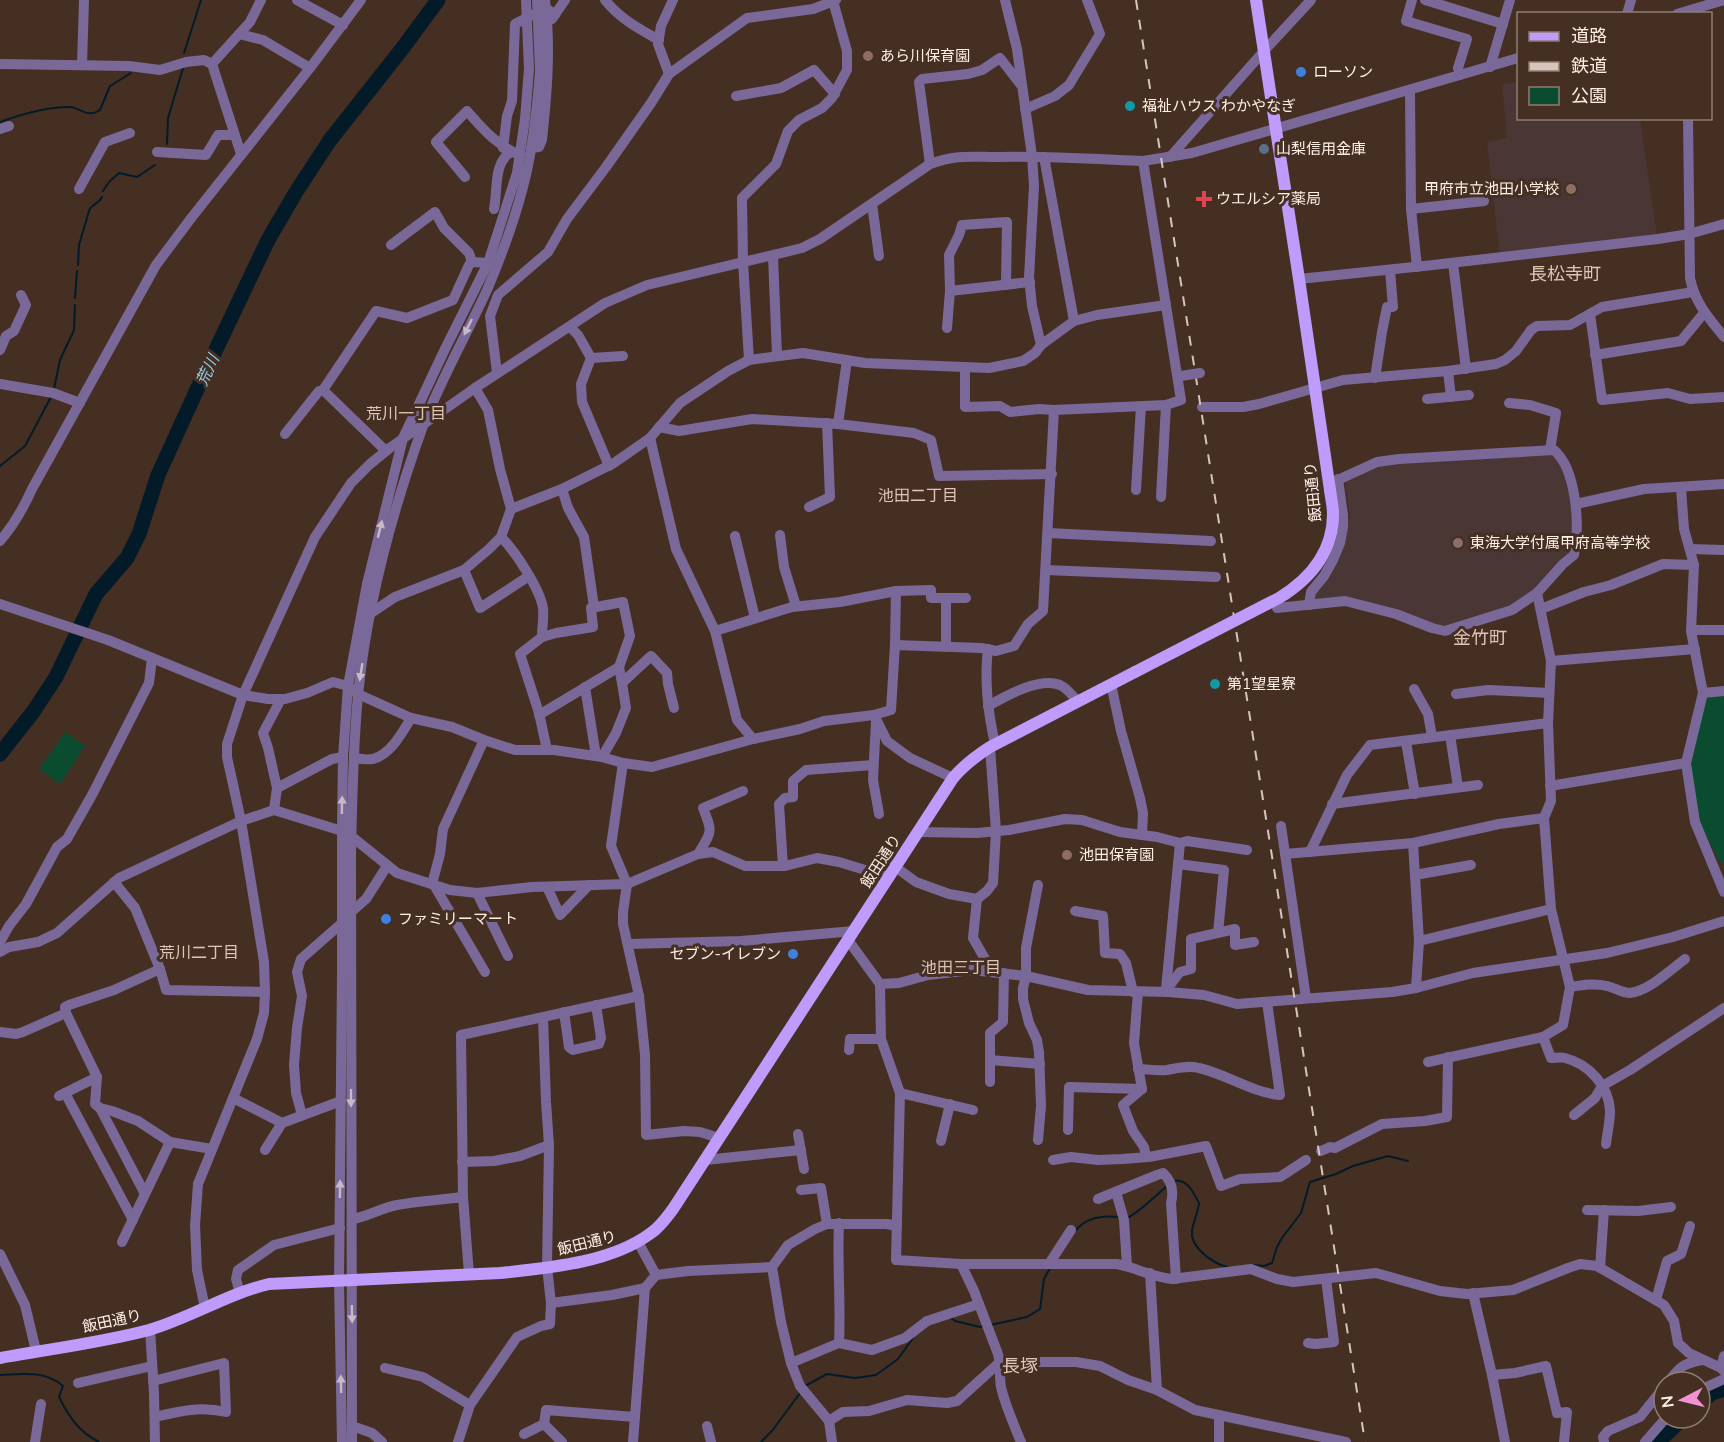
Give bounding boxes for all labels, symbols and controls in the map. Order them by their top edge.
legend [1517,12,1712,120]
text: 道路 [1571,24,1607,47]
place label: あら川保育園 [880,46,970,65]
marker: あら川保育園 [861,49,875,63]
text: 鉄道 [1571,54,1607,77]
place label: ローソン [1313,62,1373,81]
marker: ローソン [1294,65,1308,79]
text: 公園 [1571,84,1607,107]
place label: 福祉ハウス わかやなぎ [1142,96,1296,115]
marker: 福祉ハウス わかやなぎ [1123,99,1137,113]
place label: 山梨信用金庫 [1276,139,1366,158]
marker: 山梨信用金庫 [1257,142,1271,156]
place label: 甲府市立池田小学校 [1424,179,1559,198]
marker: 甲府市立池田小学校 [1564,182,1578,196]
place label: ウエルシア薬局 [1216,189,1321,208]
marker: ウエルシア薬局 [1197,192,1211,206]
district label: 長松寺町 [1529,262,1601,285]
one-way arrow [464,319,473,336]
water label: 荒川 [191,349,224,389]
district label: 荒川一丁目 [366,403,446,423]
street label: 飯田通り [1300,461,1325,523]
district label: 池田二丁目 [878,485,958,505]
one-way arrow [376,520,386,538]
place label: 東海大学付属甲府高等学校 [1470,533,1650,552]
marker: 東海大学付属甲府高等学校 [1451,536,1465,550]
district label: 金竹町 [1453,626,1507,649]
one-way arrow [357,663,366,682]
place label: 第1望星寮 [1227,674,1296,693]
marker: 第1望星寮 [1208,677,1222,691]
one-way arrow [337,795,347,814]
street label: 飯田通り [856,830,905,891]
place label: 池田保育園 [1079,845,1154,864]
marker: 池田保育園 [1060,848,1074,862]
place label: ファミリーマート [398,909,518,928]
marker: ファミリーマート [379,912,393,926]
district label: 荒川二丁目 [159,942,239,962]
place label: セブン-イレブン [670,944,781,963]
marker: セブン-イレブン [786,947,800,961]
district label: 池田三丁目 [921,957,1001,977]
one-way arrow [346,1088,356,1107]
one-way arrow [336,1179,345,1198]
street label: 飯田通り [555,1226,618,1259]
one-way arrow [347,1304,357,1323]
street label: 飯田通り [81,1305,143,1336]
district label: 長塚 [1002,1354,1038,1377]
north arrow [1652,1370,1712,1430]
one-way arrow [336,1374,346,1393]
text: N [1656,1395,1678,1409]

